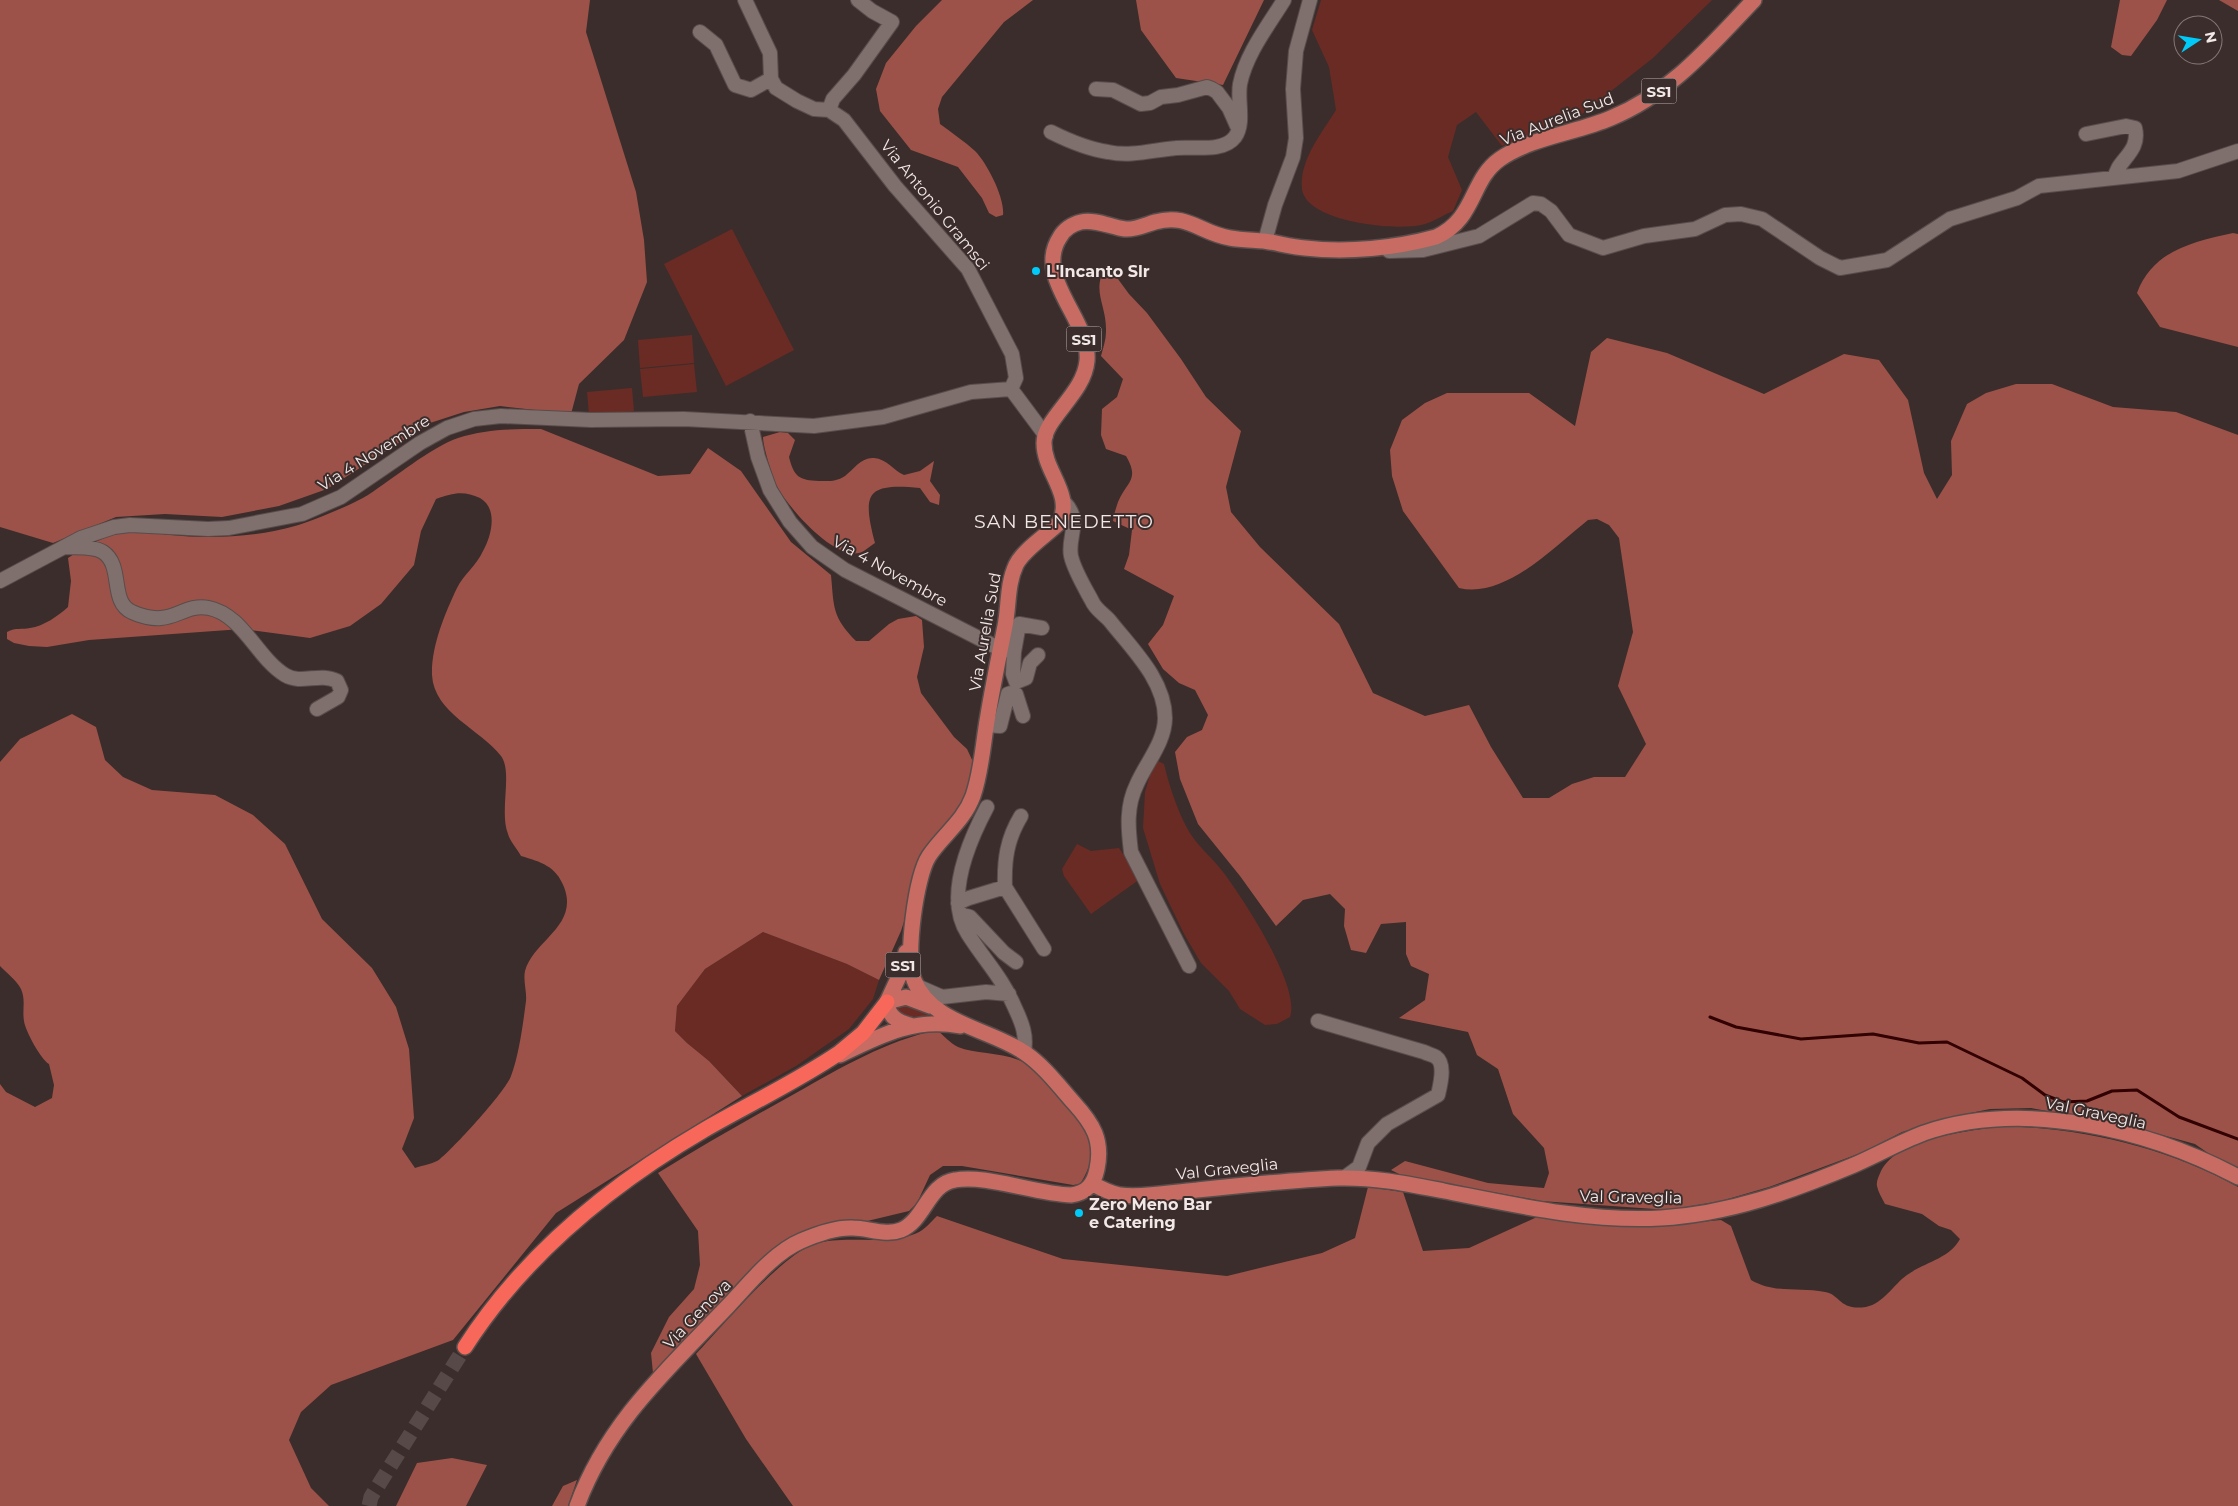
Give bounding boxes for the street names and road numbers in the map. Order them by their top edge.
road number: SS1 [1642,78,1676,104]
street label: Via Aurelia Sud [1497,89,1617,149]
street label: Via Antonio Gramsci [877,136,993,274]
road number: SS1 [1066,326,1102,352]
street label: Via 4 Novembre [315,411,433,495]
street label: Via 4 Novembre [829,532,951,610]
street label: Via Aurelia Sud [965,571,1005,693]
road number: SS1 [886,952,920,978]
street label: Val Graveglia [2044,1093,2148,1133]
street label: Val Graveglia [1175,1154,1279,1184]
street label: Val Graveglia [1579,1187,1683,1207]
street label: Via Genova [659,1275,735,1353]

